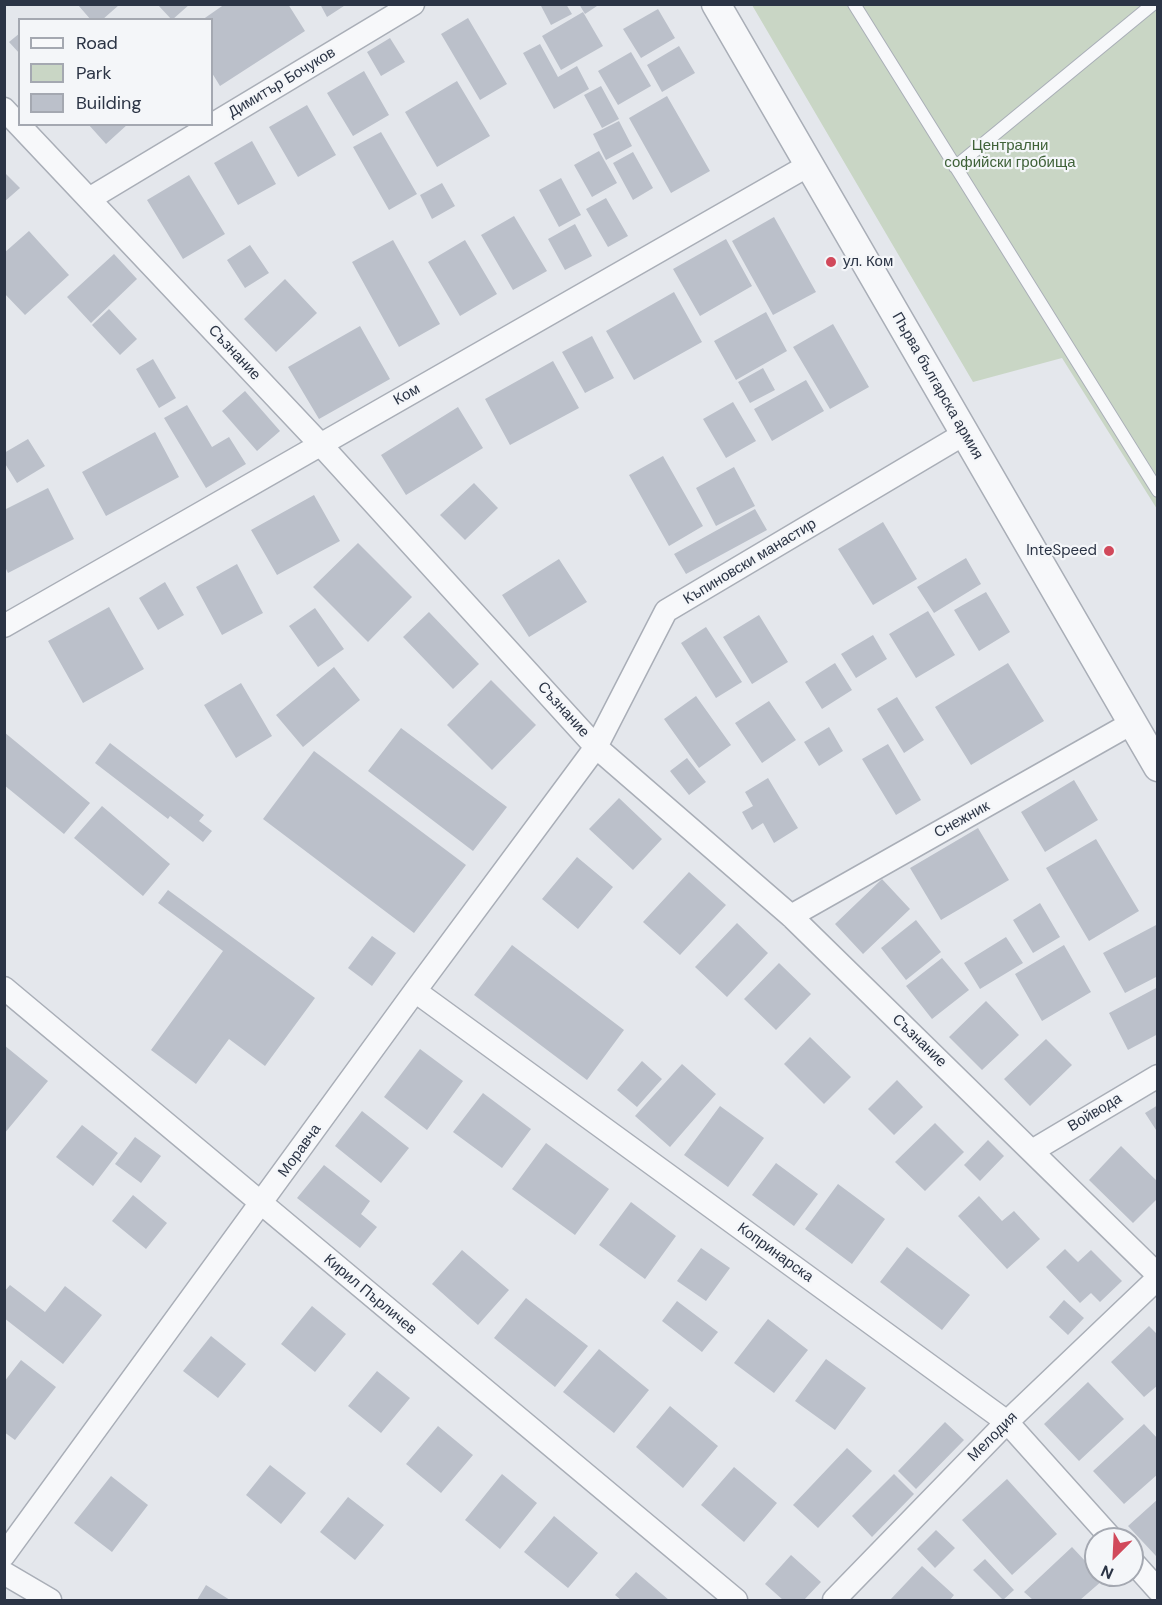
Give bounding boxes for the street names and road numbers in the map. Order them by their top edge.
street label: Димитър Бочуков [225,44,339,122]
street label: Първа българска армия [887,309,987,463]
street label: Съзнание [204,322,264,384]
street label: Ком [391,380,423,410]
street label: Къпиновски манастир [680,515,820,609]
street label: Съзнание [533,678,593,742]
street label: Снежник [931,797,993,843]
street label: Съзнание [888,1011,950,1071]
street label: Войвода [1065,1090,1125,1136]
street label: Моравча [275,1121,325,1181]
street label: Копринарска [733,1219,817,1287]
street label: Кирил Пърличев [320,1251,420,1339]
street label: Мелодия [964,1408,1022,1466]

